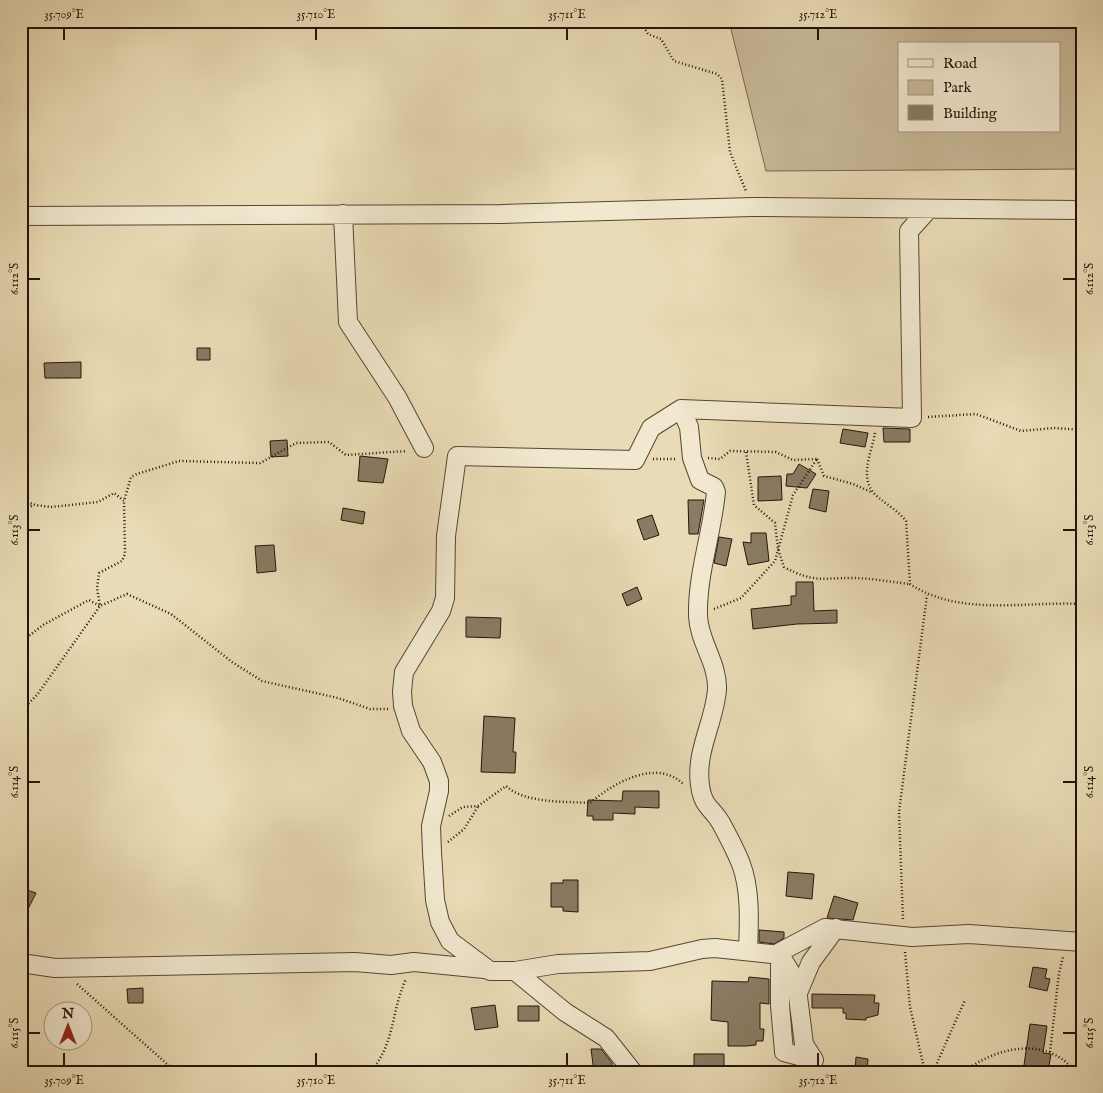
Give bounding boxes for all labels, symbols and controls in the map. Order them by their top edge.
text: 35.709°E [44,7,84,22]
text: 35.710°E [297,7,335,22]
text: 35.711°E [548,7,586,22]
text: 35.712°E [799,7,837,22]
legend [898,42,1060,132]
text: Road [943,54,978,73]
text: Park [943,78,973,97]
text: Building [943,104,998,123]
text: 6.112°S [7,263,22,295]
text: 6.112°S [1082,263,1097,295]
text: 6.113°S [7,514,22,546]
text: 6.113°S [1082,514,1097,546]
text: 6.114°S [7,766,22,798]
text: 6.114°S [1082,766,1097,798]
north arrow [42,1000,92,1050]
text: N [61,1005,74,1023]
text: 6.115°S [7,1018,22,1048]
text: 6.115°S [1082,1018,1097,1048]
text: 35.709°E [44,1073,84,1088]
text: 35.710°E [297,1073,335,1088]
text: 35.711°E [548,1073,586,1088]
text: 35.712°E [799,1073,837,1088]

